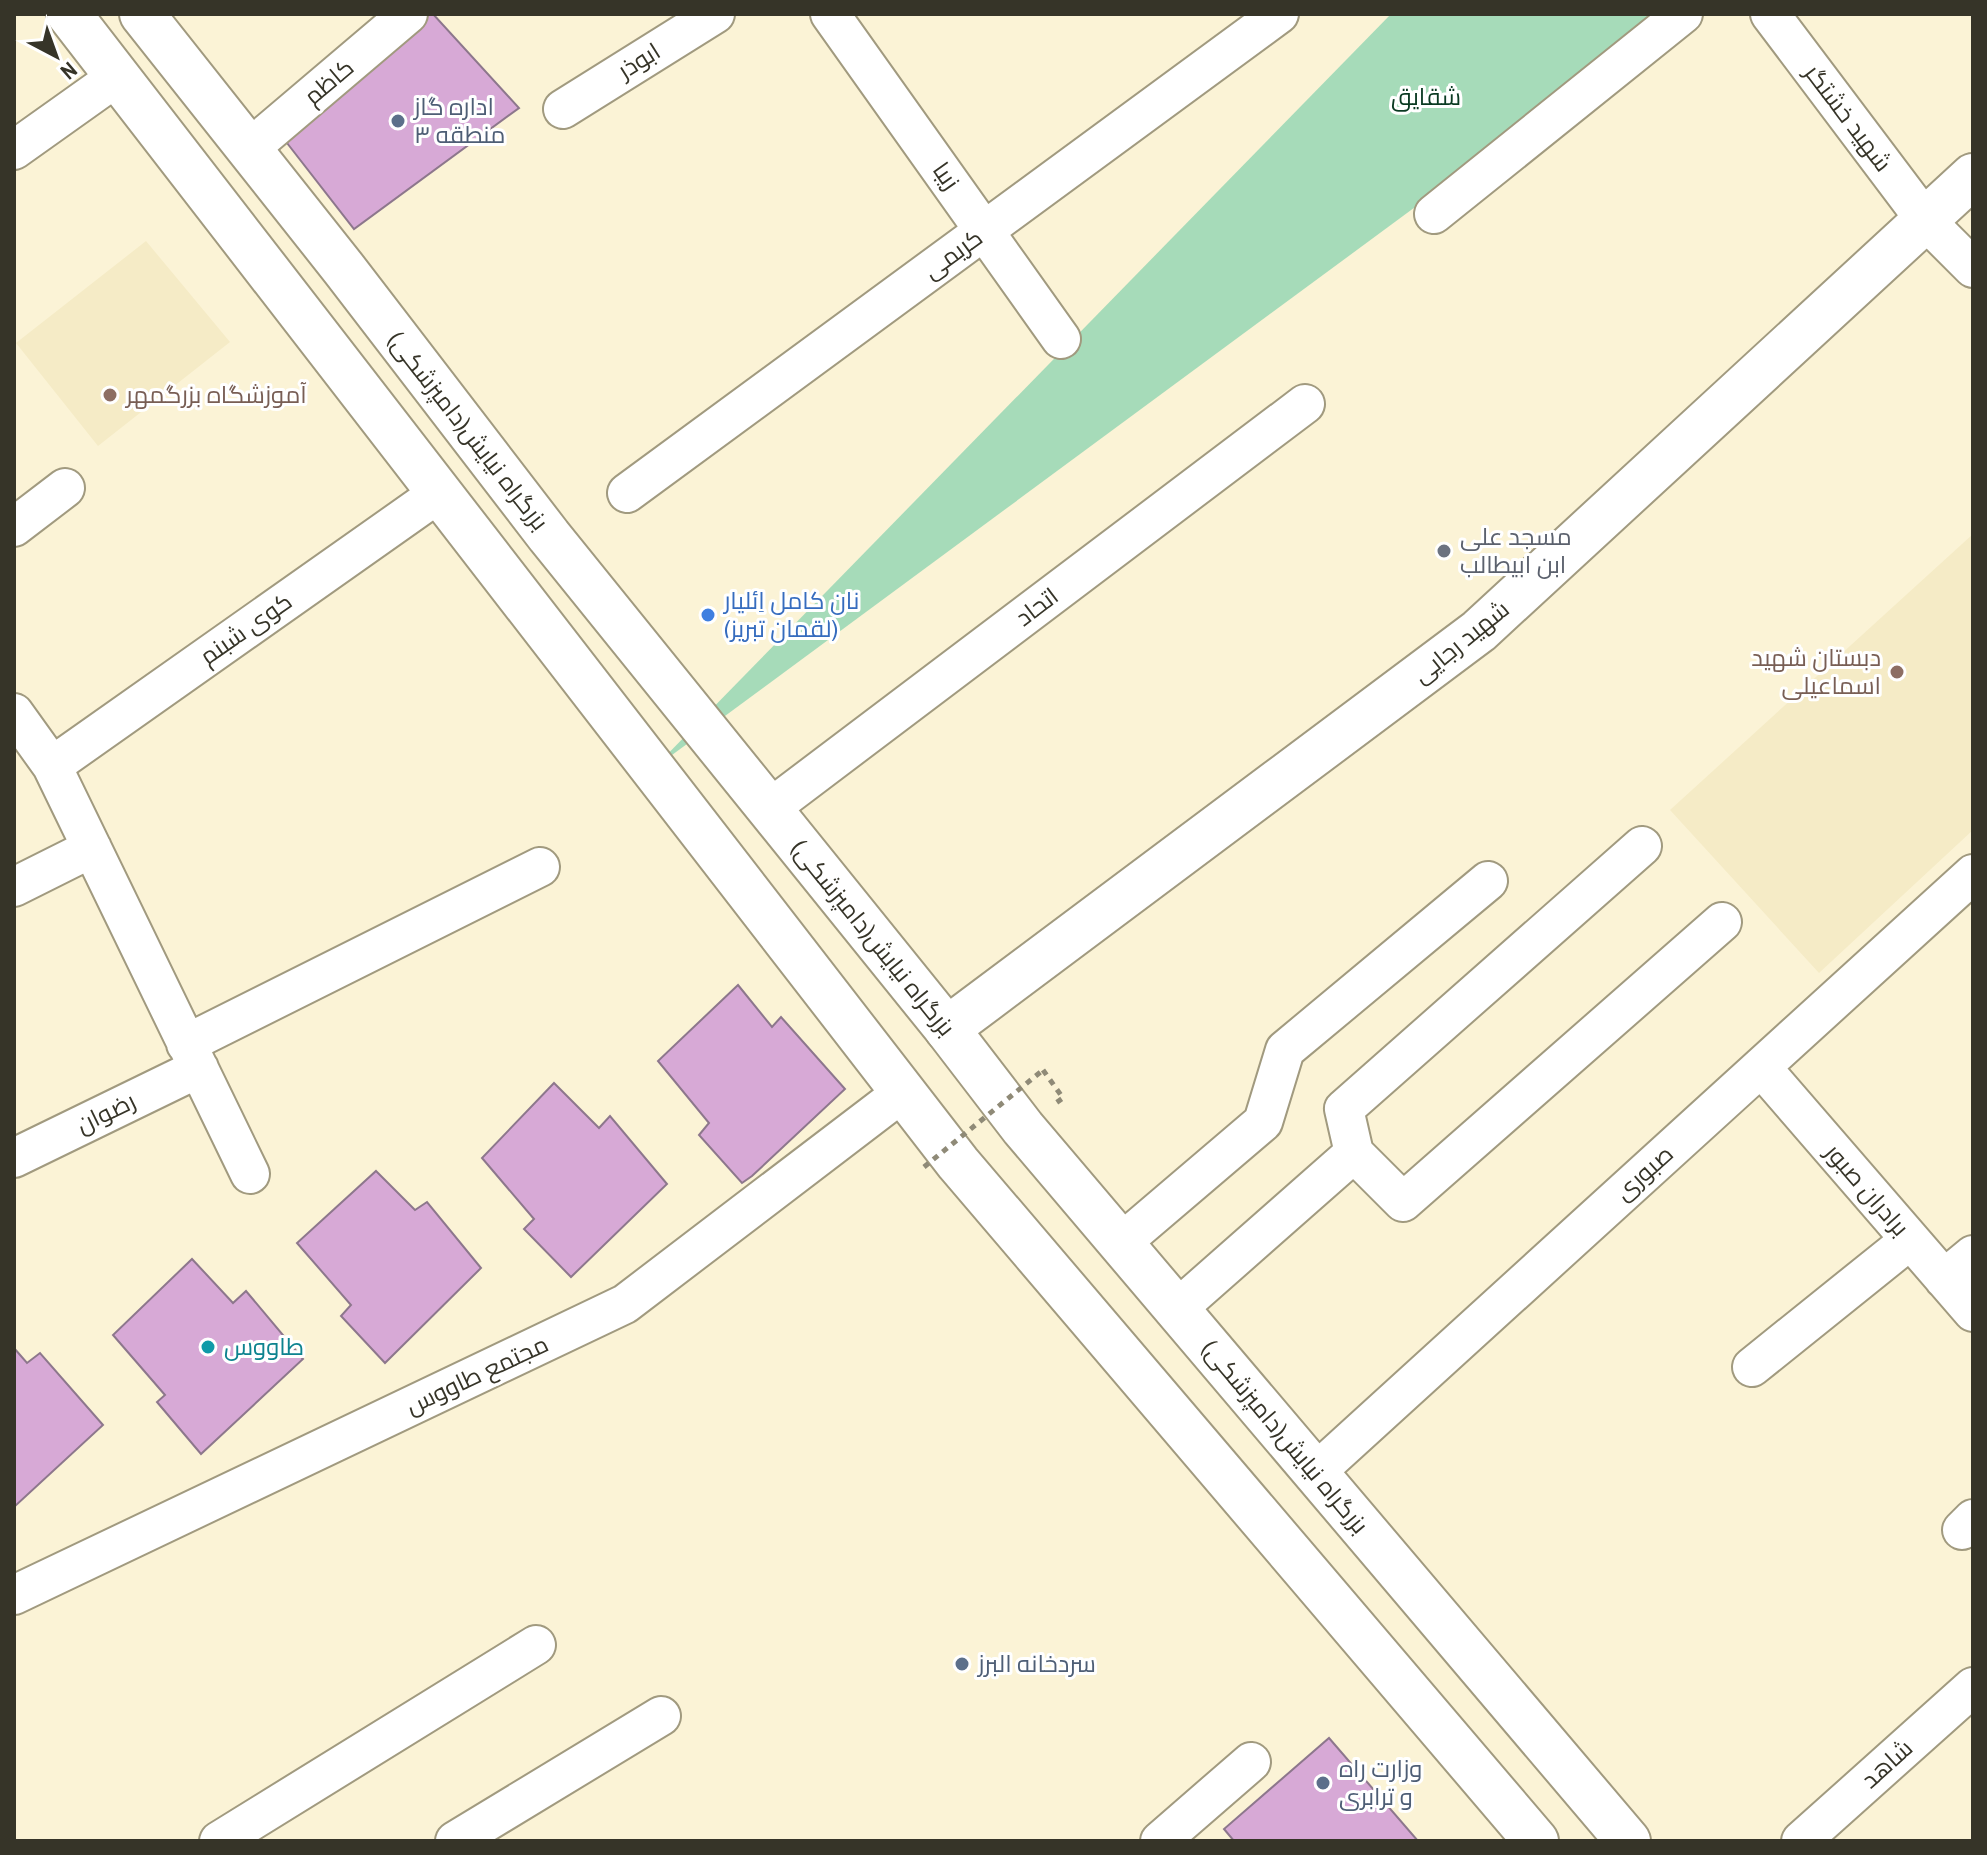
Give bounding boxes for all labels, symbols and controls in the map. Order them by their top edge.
north arrow [16,16,96,96]
street label: ابوذر [609,35,666,87]
street label: کاظم [297,51,361,112]
text: N [54,55,84,87]
street label: شهید خشتگر [1797,56,1900,177]
park label: شقایق [1391,80,1461,112]
place label: اداره گاز منطقه ۳ [412,90,505,150]
marker: اداره گاز منطقه ۳ [389,112,407,130]
street label: زیبا [926,155,968,196]
street label: کریمی [916,221,989,286]
street label: بزرگراه نیایش(دامپزشکی) [380,324,556,537]
place label: آموزشگاه بزرگمهر [124,378,307,410]
marker: آموزشگاه بزرگمهر [101,386,119,404]
place label: مسجد علی ابن ابیطالب [1460,520,1572,580]
marker: مسجد علی ابن ابیطالب [1435,542,1453,560]
street label: اتحاد [1008,580,1064,633]
place label: نان کامل اِئلیار (لقمان تبریز) [722,584,859,644]
street label: کوی شبنم [193,585,298,672]
street label: شهید رجایی [1405,592,1515,690]
marker: نان کامل اِئلیار (لقمان تبریز) [699,606,717,624]
place label: دبستان شهید اسماعیلی [1751,641,1881,701]
marker: دبستان شهید اسماعیلی [1888,663,1906,681]
street label: بزرگراه نیایش(دامپزشکی) [784,833,963,1043]
street label: رضوان [71,1084,141,1140]
street label: برادران صبور [1817,1135,1917,1242]
street label: صبوری [1607,1137,1679,1207]
street label: مجتمع طاووس [400,1327,553,1422]
place label: طاووس [224,1330,304,1362]
street label: بزرگراه نیایش(دامپزشکی) [1194,1333,1376,1541]
marker: طاووس [199,1338,217,1356]
place label: سردخانه البرز [976,1647,1096,1679]
marker: سردخانه البرز [953,1655,971,1673]
street label: شاهد [1854,1732,1919,1795]
place label: وزارت راه و ترابری [1339,1752,1422,1812]
marker: وزارت راه و ترابری [1314,1774,1332,1792]

